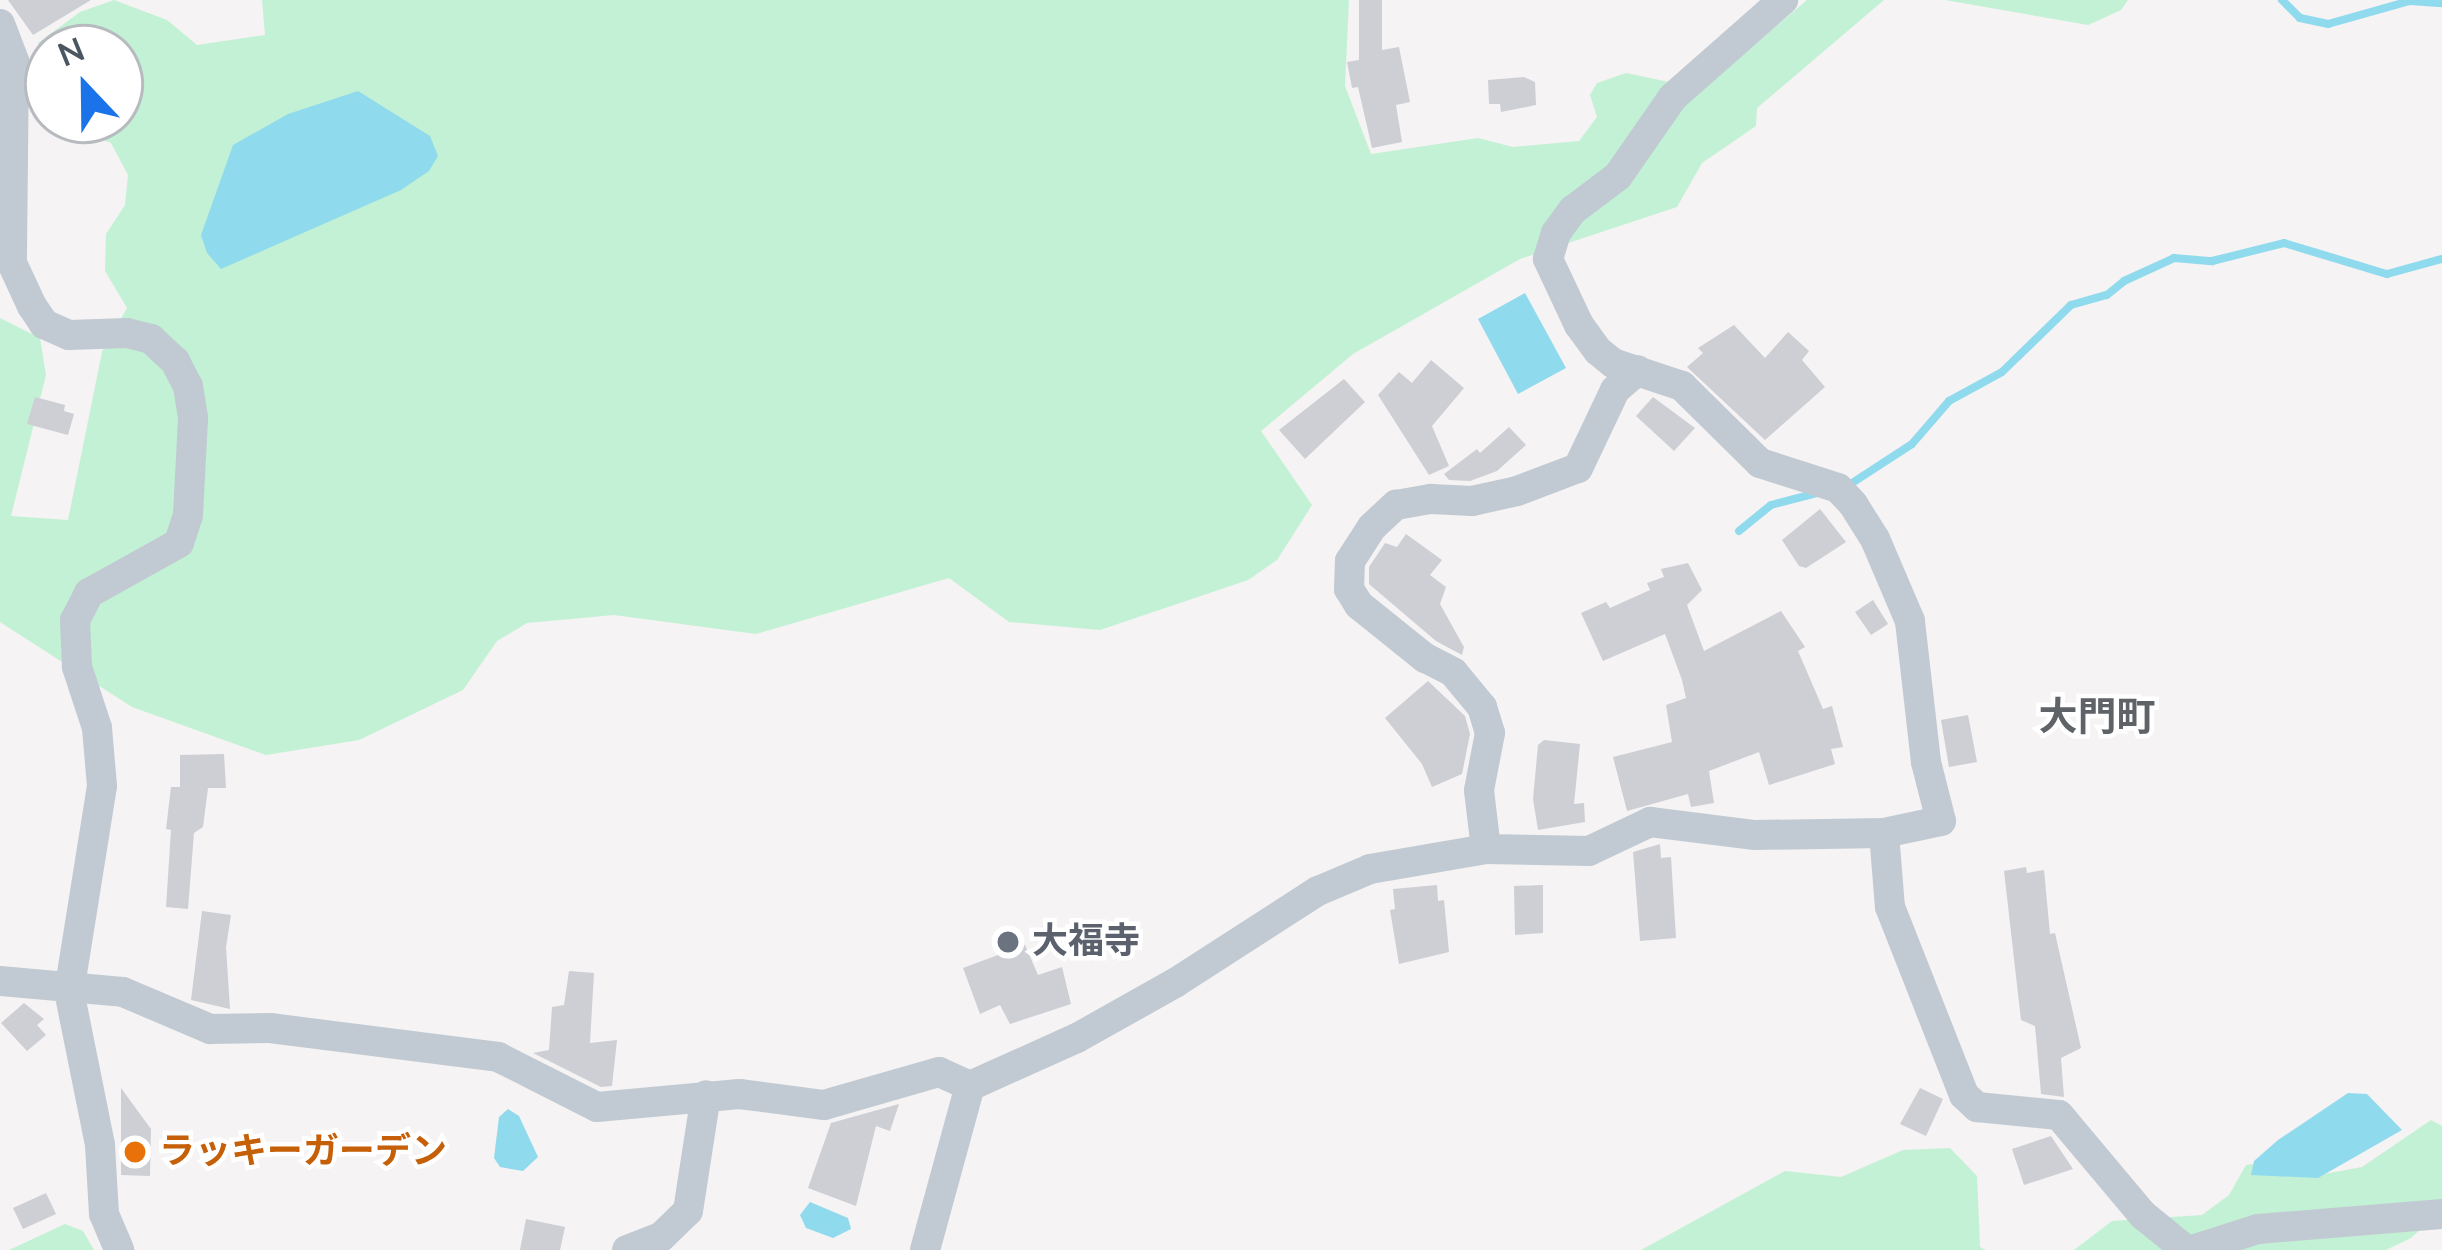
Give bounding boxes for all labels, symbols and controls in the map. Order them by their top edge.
north arrow [24,24,144,144]
text: N [52,27,91,78]
district label: 大門町 [2039,695,2155,741]
place label: 大福寺 [1032,920,1140,964]
marker: 大福寺 [995,929,1021,955]
place label: ラッキーガーデン [159,1130,447,1174]
marker: ラッキーガーデン [122,1139,148,1165]

